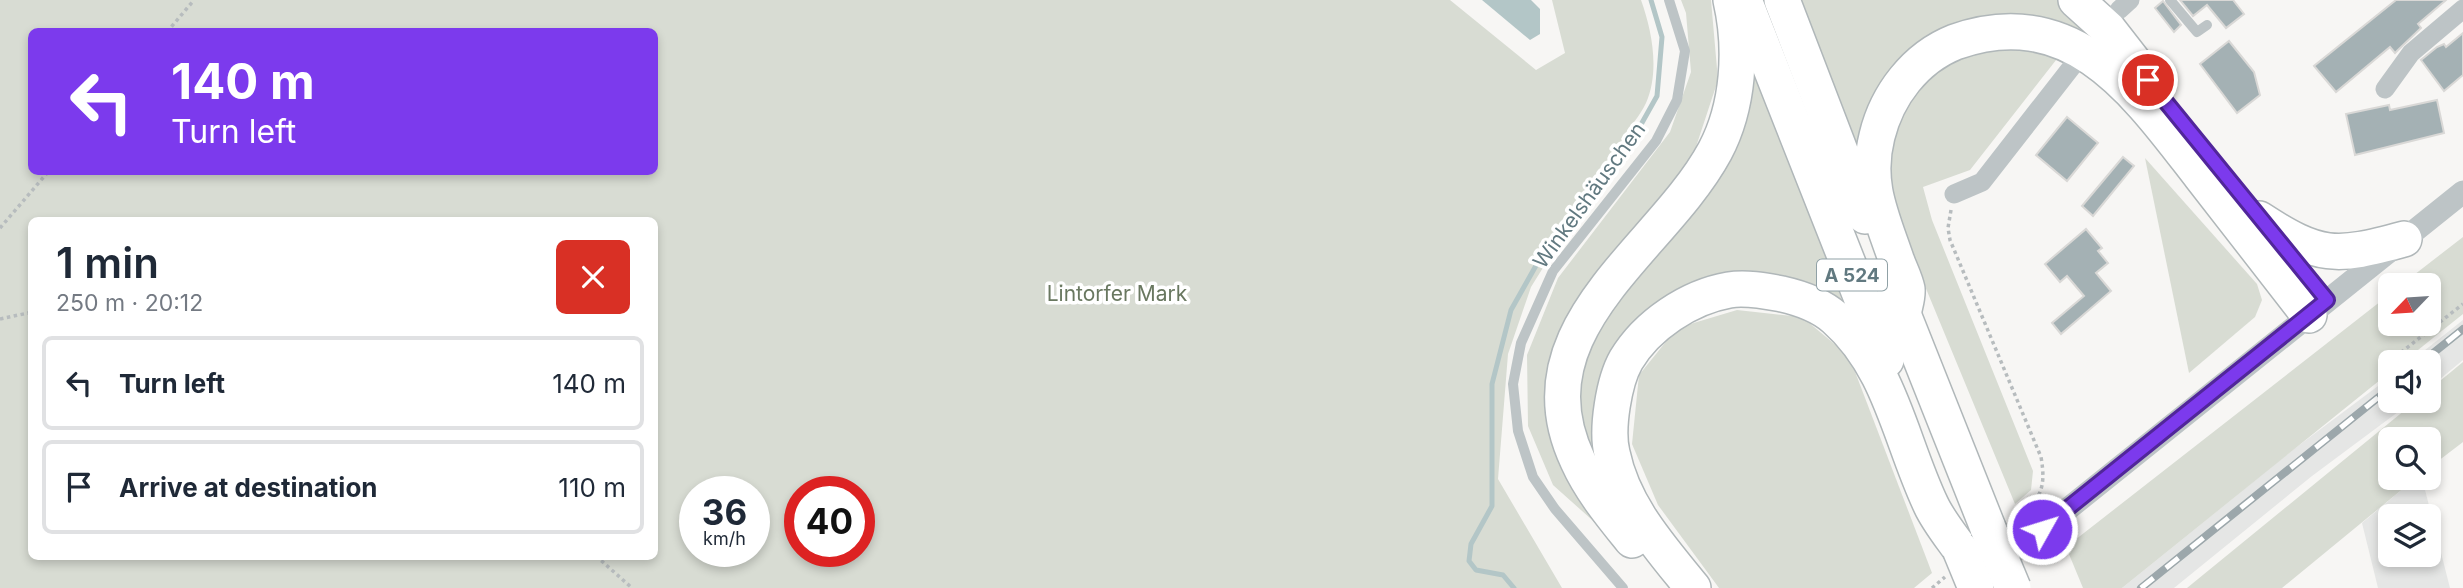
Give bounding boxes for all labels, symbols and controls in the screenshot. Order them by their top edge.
pin [2118,50,2178,110]
text: 140 m [171,52,315,111]
icon: left [56,56,147,147]
icon: arrive [2129,61,2167,99]
text: Turn left [171,112,296,151]
street label: Winkelshäuschen [1528,117,1650,273]
text: 1 min [56,237,159,288]
button: close [556,240,630,314]
road number: A 524 [1817,260,1887,290]
north arrow [2378,273,2441,336]
map controls [2378,273,2441,567]
park label: Lintorfer Mark [1047,281,1188,306]
text: 250 m · 20:12 [56,289,203,317]
button: sound [2378,350,2441,413]
icon: left [60,364,98,402]
text: Turn left [119,368,225,399]
text: 140 m [552,368,626,399]
button: search [2378,427,2441,490]
icon: arrive [60,468,98,506]
text: Arrive at destination [119,472,378,503]
text: 110 m [558,472,626,503]
speed limit sign: 40 [784,476,875,567]
text: 36 [702,491,747,533]
position arrow [2005,492,2079,566]
button: layers [2378,504,2441,567]
text: km/h [703,528,746,549]

